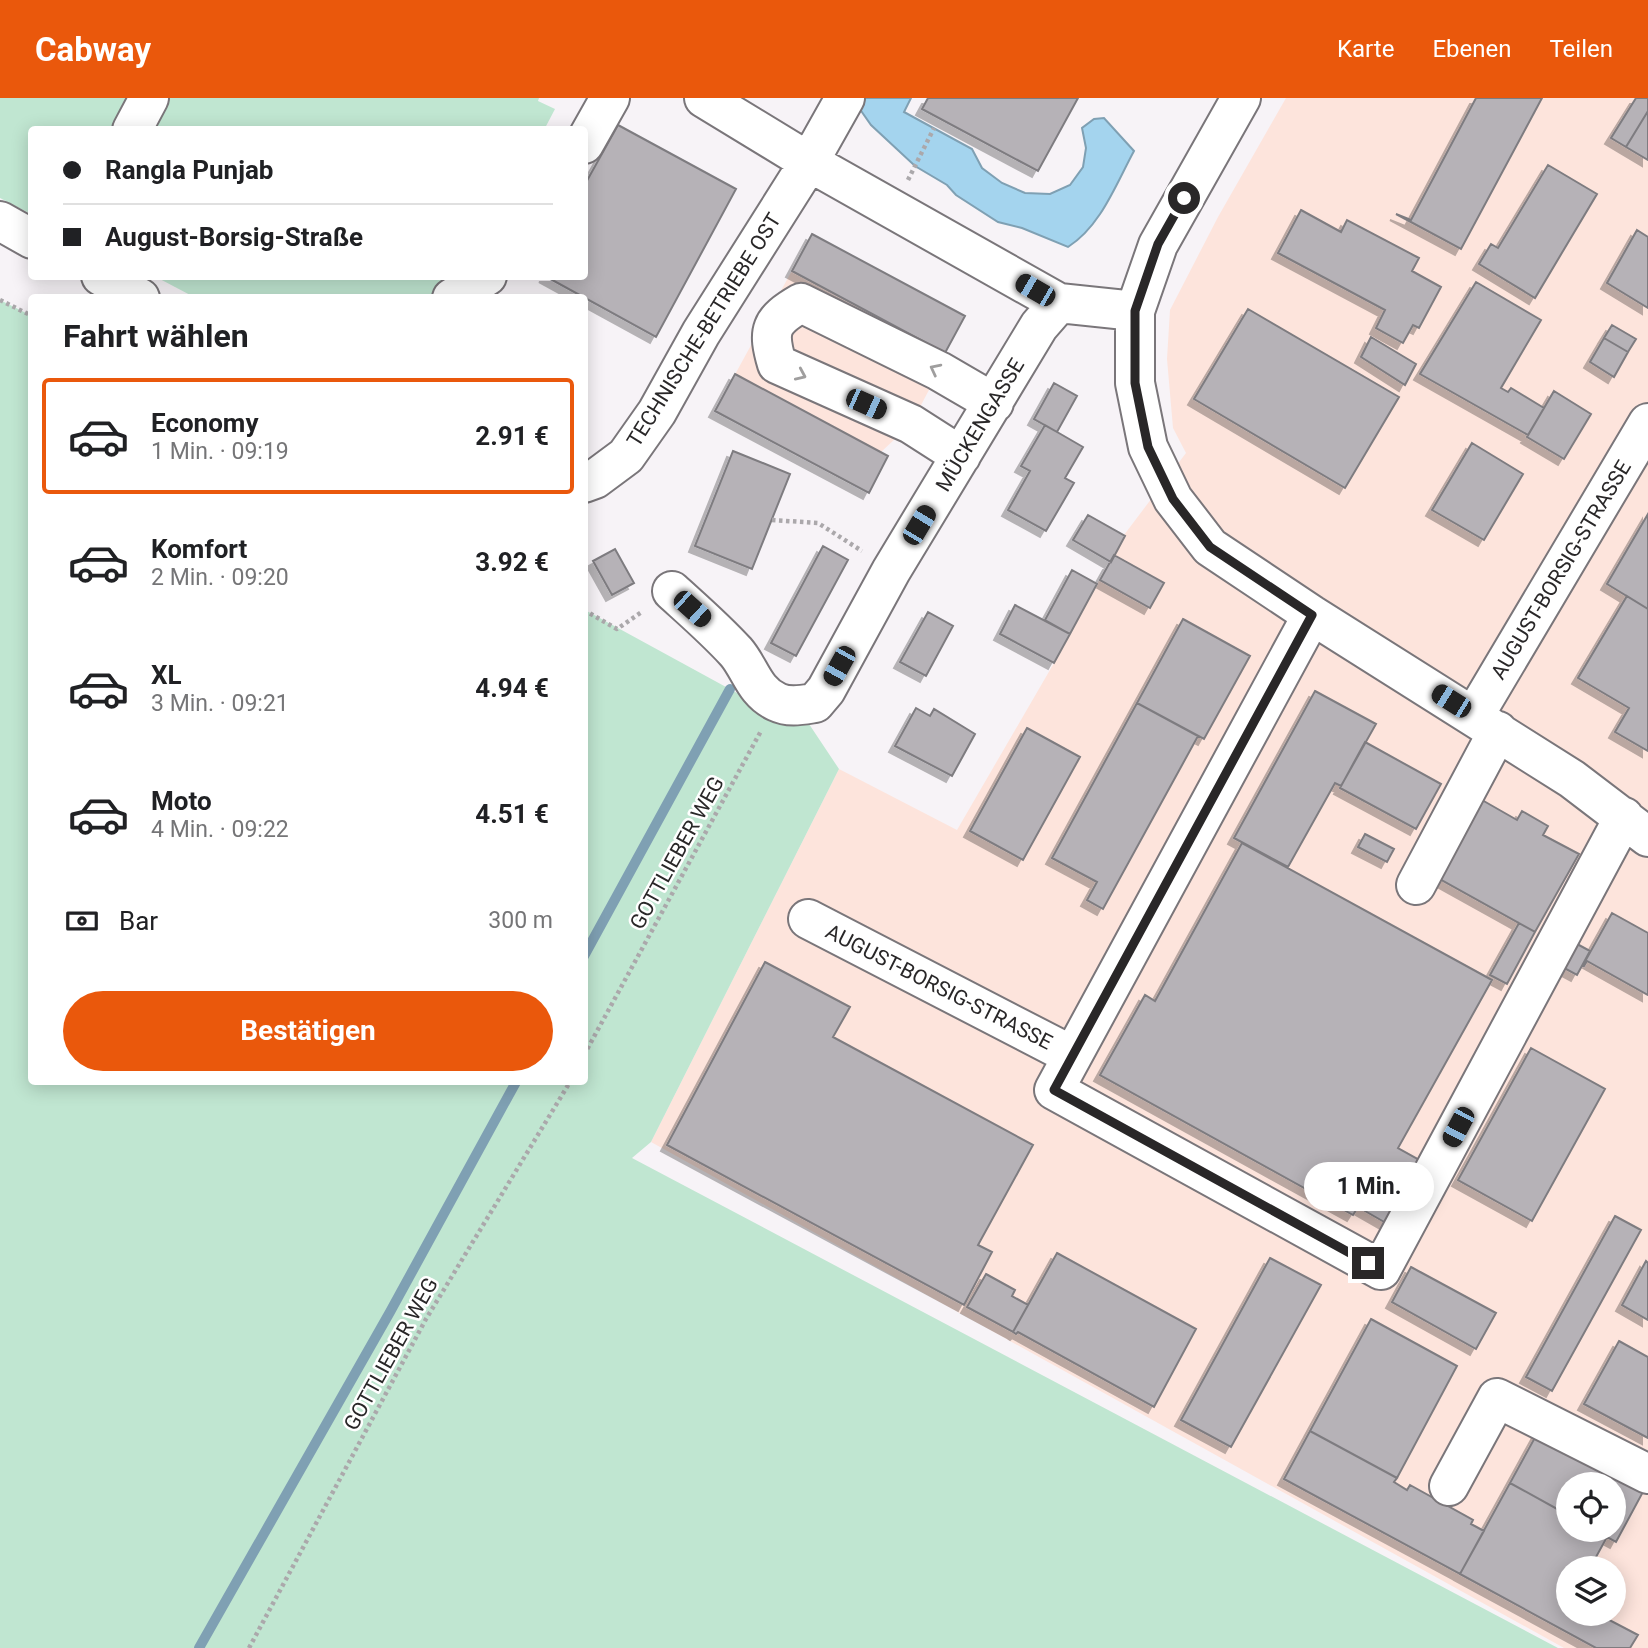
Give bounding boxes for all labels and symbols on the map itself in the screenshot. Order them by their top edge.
route start [1168,182,1200,214]
street label: TECHNISCHE-BETRIEBE OST [622,208,786,451]
car [1012,270,1059,310]
street label: MÜCKENGASSE [931,354,1029,496]
one-way arrow [930,364,942,377]
one-way arrow [794,367,806,381]
car [843,386,890,422]
street label: AUGUST-BORSIG-STRASSE [1486,456,1636,684]
car [900,502,939,548]
car [670,587,715,631]
car [820,643,859,689]
car [1428,681,1475,721]
street label: GOTTLIEBER WEG [625,773,729,933]
street label: AUGUST-BORSIG-STRASSE [822,919,1056,1055]
car [1439,1104,1478,1150]
callout: 1 Min. [1303,1162,1433,1210]
route end [1352,1247,1384,1279]
street label: GOTTLIEBER WEG [339,1274,443,1434]

